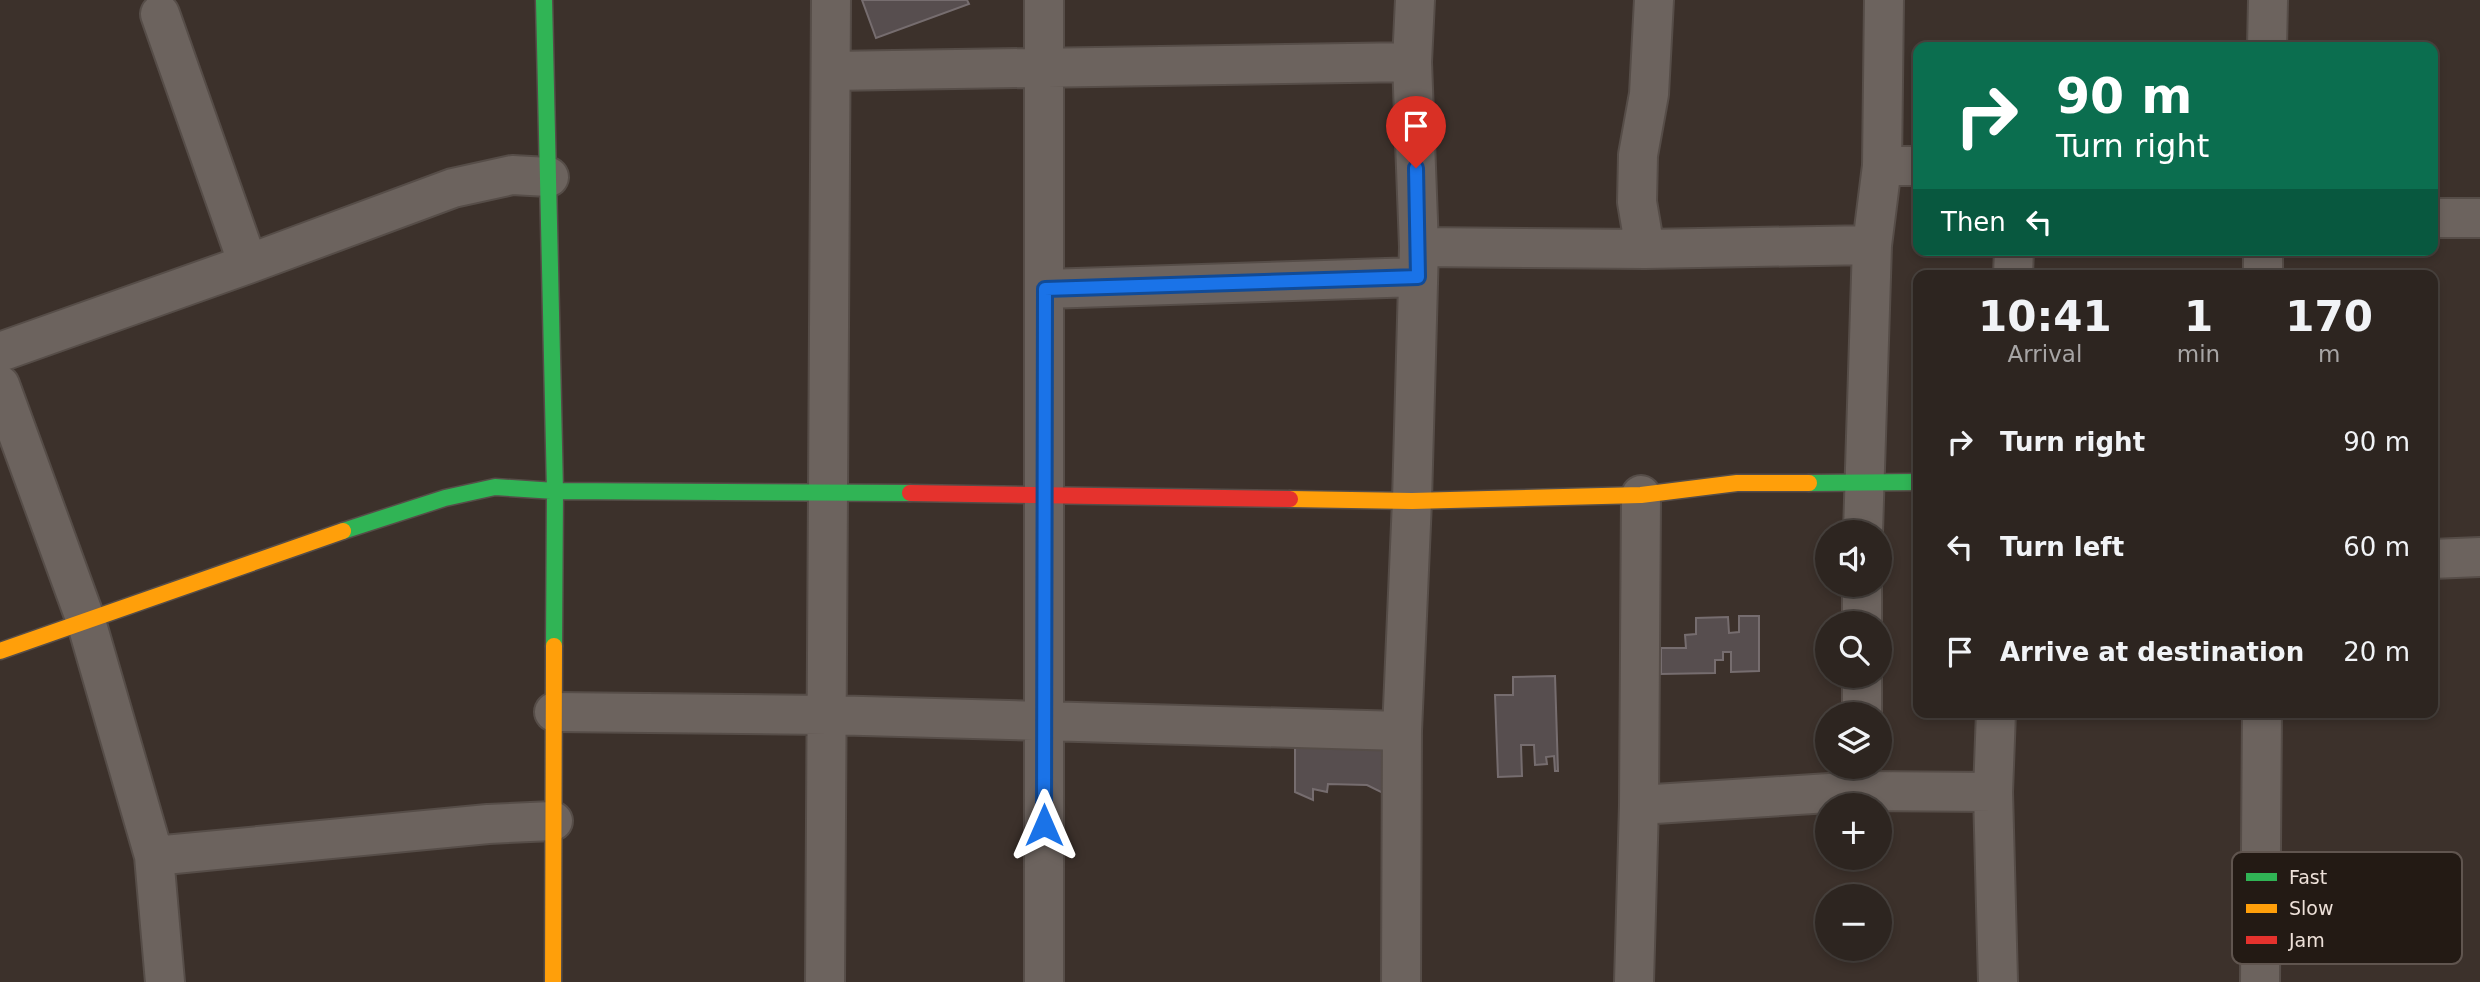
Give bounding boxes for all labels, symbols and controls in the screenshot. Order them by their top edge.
text: 90 m [2056,68,2192,125]
icon: right [1941,70,2032,161]
pin [1386,96,1446,168]
icon: arrive [1397,107,1435,145]
text: Turn right [2056,127,2209,165]
icon: left [2020,203,2058,241]
text: Then [1941,207,2006,237]
text: 10:41 [1978,292,2112,341]
text: 1 [2184,292,2213,341]
text: 170 [2285,292,2373,341]
text: Arrival [2008,341,2082,367]
text: min [2177,341,2220,367]
text: m [2318,341,2340,367]
icon: right [1941,423,1979,461]
text: Turn right [2000,427,2145,457]
text: 90 m [2343,427,2410,457]
map controls [1815,520,1892,961]
button: sound [1815,520,1892,597]
icon: left [1941,528,1979,566]
text: Turn left [2000,532,2124,562]
text: 60 m [2343,532,2410,562]
button: search [1815,611,1892,688]
icon: arrive [1941,633,1979,671]
text: Arrive at destination [2000,637,2304,667]
text: 20 m [2343,637,2410,667]
button: layers [1815,702,1892,779]
position arrow [1007,788,1081,862]
button: + [1815,793,1892,870]
legend [2232,852,2462,964]
text: Fast [2289,866,2327,888]
button: − [1815,884,1892,961]
text: Slow [2289,897,2334,919]
text: Jam [2288,929,2325,951]

